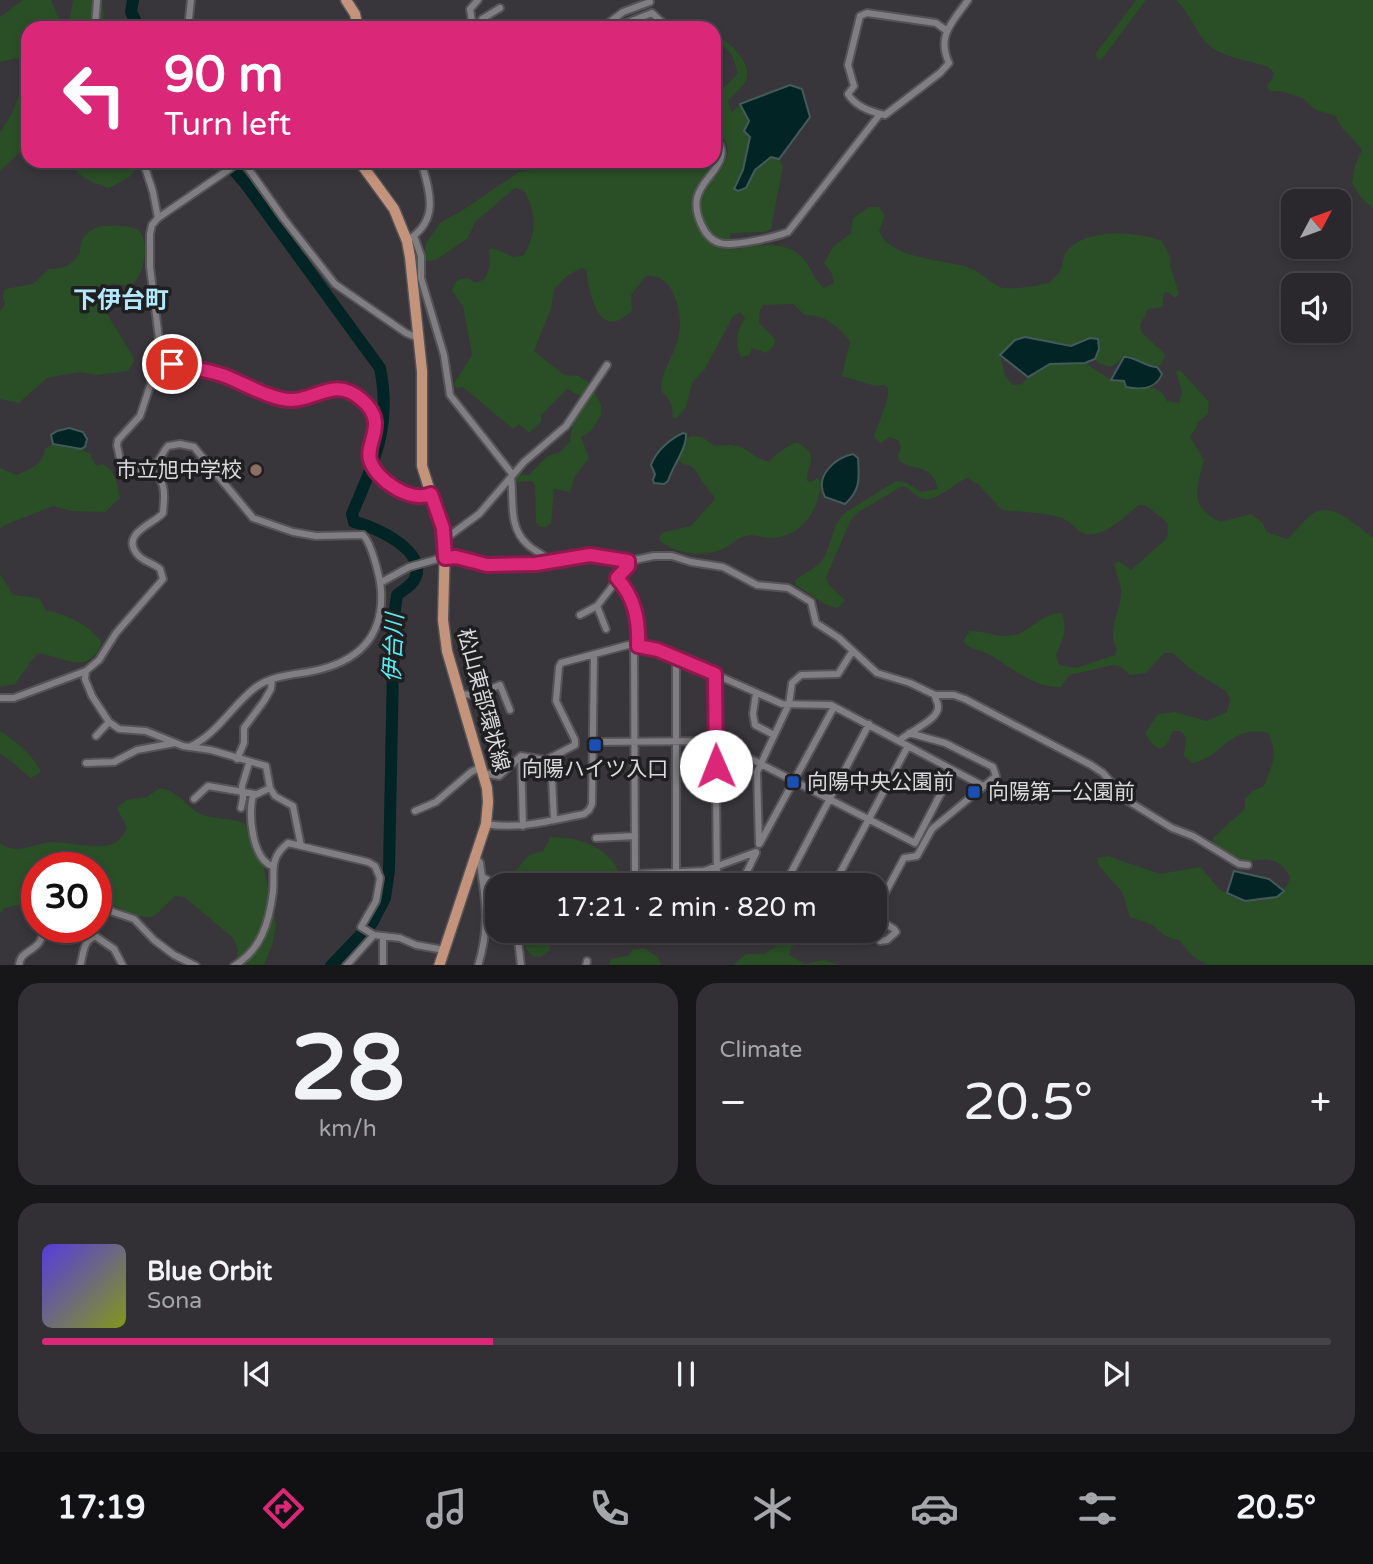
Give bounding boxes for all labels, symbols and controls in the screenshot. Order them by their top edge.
text: 90 m [164,46,283,105]
icon: left [49,49,140,140]
text: Turn left [164,106,291,144]
north arrow [1281,189,1351,259]
map controls [1281,189,1351,343]
button: sound [1281,273,1351,343]
district label: 下伊台町 [73,286,169,315]
pin [142,334,202,394]
icon: arrive [153,345,191,383]
place label: 市立旭中学校 [116,458,242,483]
marker: 市立旭中学校 [248,462,264,478]
water label: 伊台川 [378,610,410,683]
street label: 松山東部環状線 [452,626,514,774]
position arrow [679,729,753,803]
marker: 向陽ハイツ入口 [587,737,603,753]
place label: 向陽ハイツ入口 [522,757,668,782]
place label: 向陽中央公園前 [807,770,954,795]
marker: 向陽中央公園前 [785,774,801,790]
place label: 向陽第一公園前 [988,780,1135,805]
marker: 向陽第一公園前 [966,784,982,800]
speed limit sign: 30 [21,852,112,943]
text: 17:21 · 2 min · 820 m [555,892,817,923]
text: 28 [291,1014,405,1124]
text: Climate [720,1036,802,1064]
text: 20.5° [963,1071,1093,1134]
text: − [720,1080,747,1126]
text: + [1310,1080,1331,1126]
text: km/h [319,1115,377,1143]
text: Blue Orbit [147,1256,272,1287]
text: Sona [147,1287,202,1315]
icon: previous [238,1355,276,1393]
icon: pause [667,1355,705,1393]
icon: next [1097,1355,1135,1393]
icon: directions [259,1484,308,1533]
icon: music [422,1484,471,1533]
icon: phone [585,1484,634,1533]
icon: climate [748,1484,797,1533]
icon: car [910,1484,959,1533]
icon: filters [1073,1484,1122,1533]
text: 17:19 [57,1489,146,1527]
text: 20.5° [1236,1489,1316,1527]

